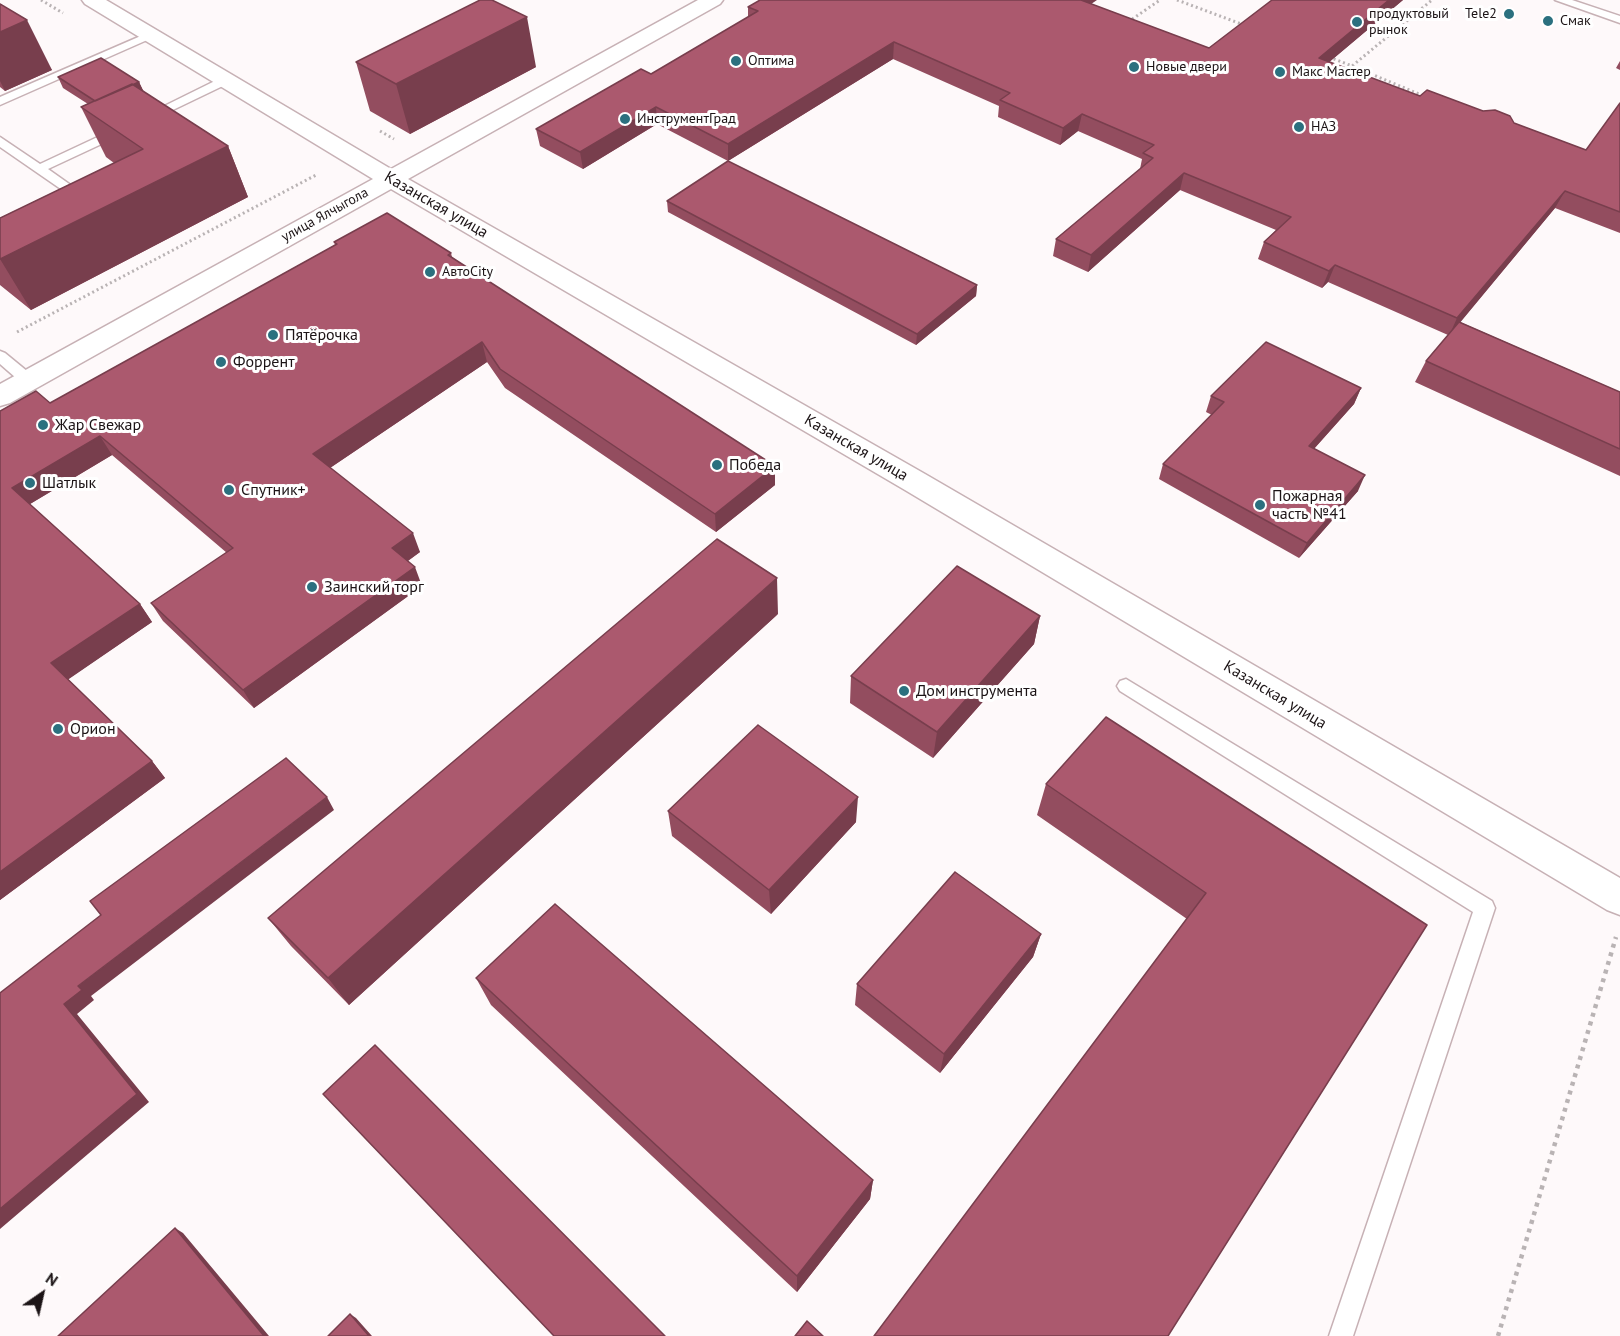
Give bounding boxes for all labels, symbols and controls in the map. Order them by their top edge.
place label: продуктовый рынок [1369,6,1449,38]
place label: Tele2 [1465,6,1497,22]
marker: Tele2 [1502,7,1516,21]
place label: Смак [1560,13,1591,29]
marker: Смак [1541,14,1555,28]
marker: продуктовый рынок [1350,15,1364,29]
place label: Оптима [748,53,794,69]
marker: Оптима [729,54,743,68]
place label: Новые двери [1146,59,1227,75]
marker: Новые двери [1127,60,1141,74]
place label: Макс Мастер [1292,64,1371,80]
marker: Макс Мастер [1273,65,1287,79]
place label: ИнструментГрад [637,111,736,127]
marker: ИнструментГрад [618,112,632,126]
place label: НАЗ [1311,119,1336,135]
marker: НАЗ [1292,120,1306,134]
street label: Казанская улица [381,168,491,242]
street label: улица Ялчыгола [279,184,371,246]
place label: АвтоCity [442,264,493,280]
marker: АвтоCity [423,265,437,279]
place label: Пятёрочка [285,325,358,345]
marker: Пятёрочка [266,328,280,342]
place label: Форрент [233,352,295,372]
marker: Форрент [214,355,228,369]
street label: Казанская улица [801,411,911,485]
place label: Жар Свежар [55,415,141,435]
marker: Жар Свежар [36,418,50,432]
place label: Победа [729,455,781,475]
marker: Победа [710,458,724,472]
place label: Шатлык [42,473,96,493]
marker: Шатлык [23,476,37,490]
place label: Спутник+ [241,480,306,500]
marker: Спутник+ [222,483,236,497]
place label: Пожарная часть №41 [1272,486,1347,524]
marker: Пожарная часть №41 [1253,498,1267,512]
place label: Заинский торг [324,577,424,597]
marker: Заинский торг [305,580,319,594]
street label: Казанская улица [1220,657,1330,733]
place label: Дом инструмента [916,681,1038,701]
marker: Дом инструмента [897,684,911,698]
place label: Орион [70,719,116,739]
marker: Орион [51,722,65,736]
north arrow [12,1264,72,1324]
text: N [42,1268,62,1290]

